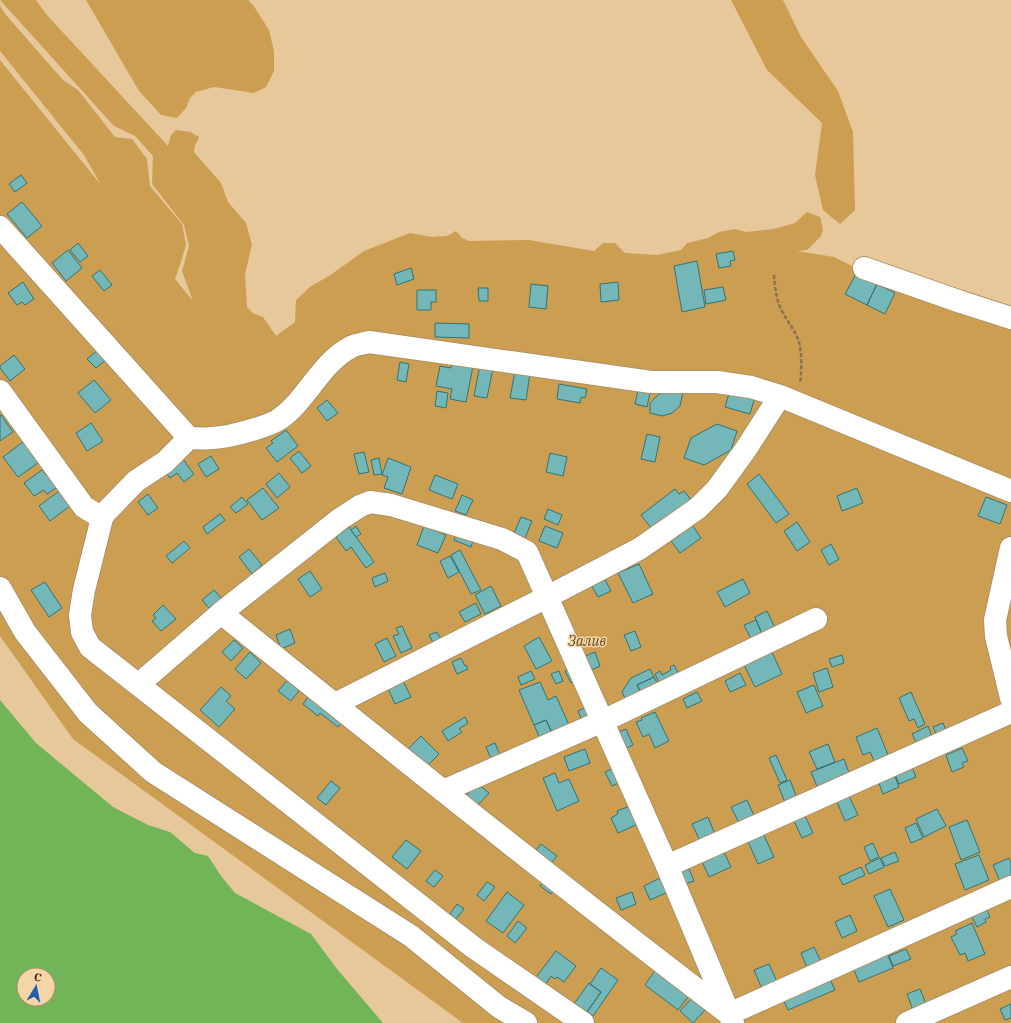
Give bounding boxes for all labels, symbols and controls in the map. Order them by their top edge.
park label: Залив [568,632,606,650]
north arrow [16,967,56,1007]
text: С [33,970,43,985]

